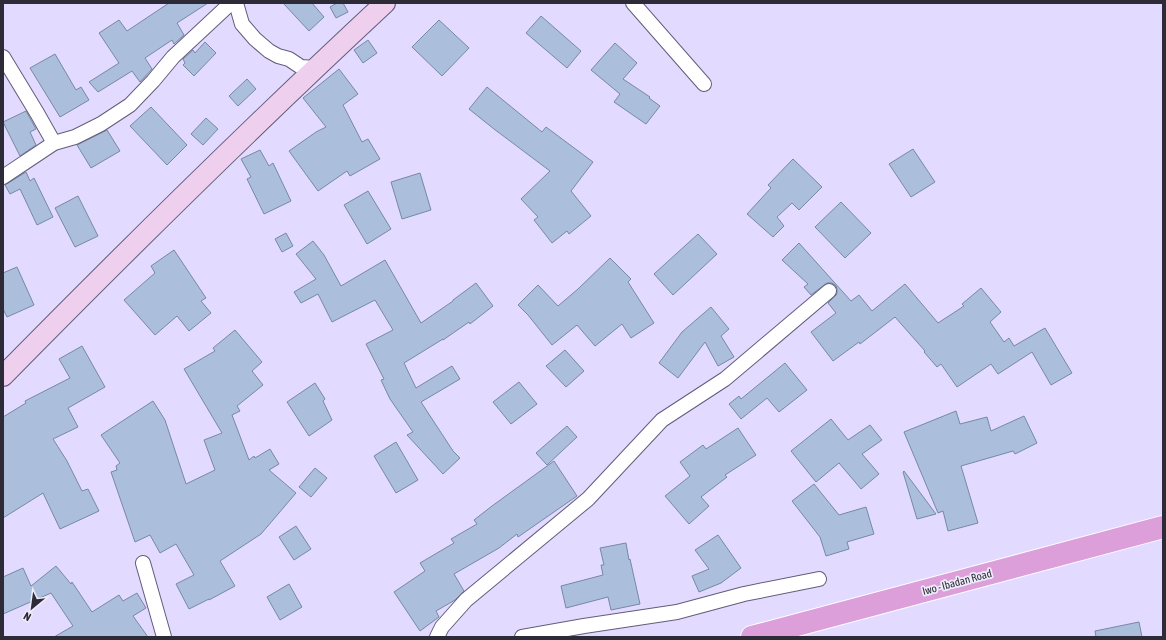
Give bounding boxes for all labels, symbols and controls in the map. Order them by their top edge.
street label: Iwo - Ibadan Road [921,567,993,597]
north arrow [12,588,52,628]
text: N [21,610,33,624]

